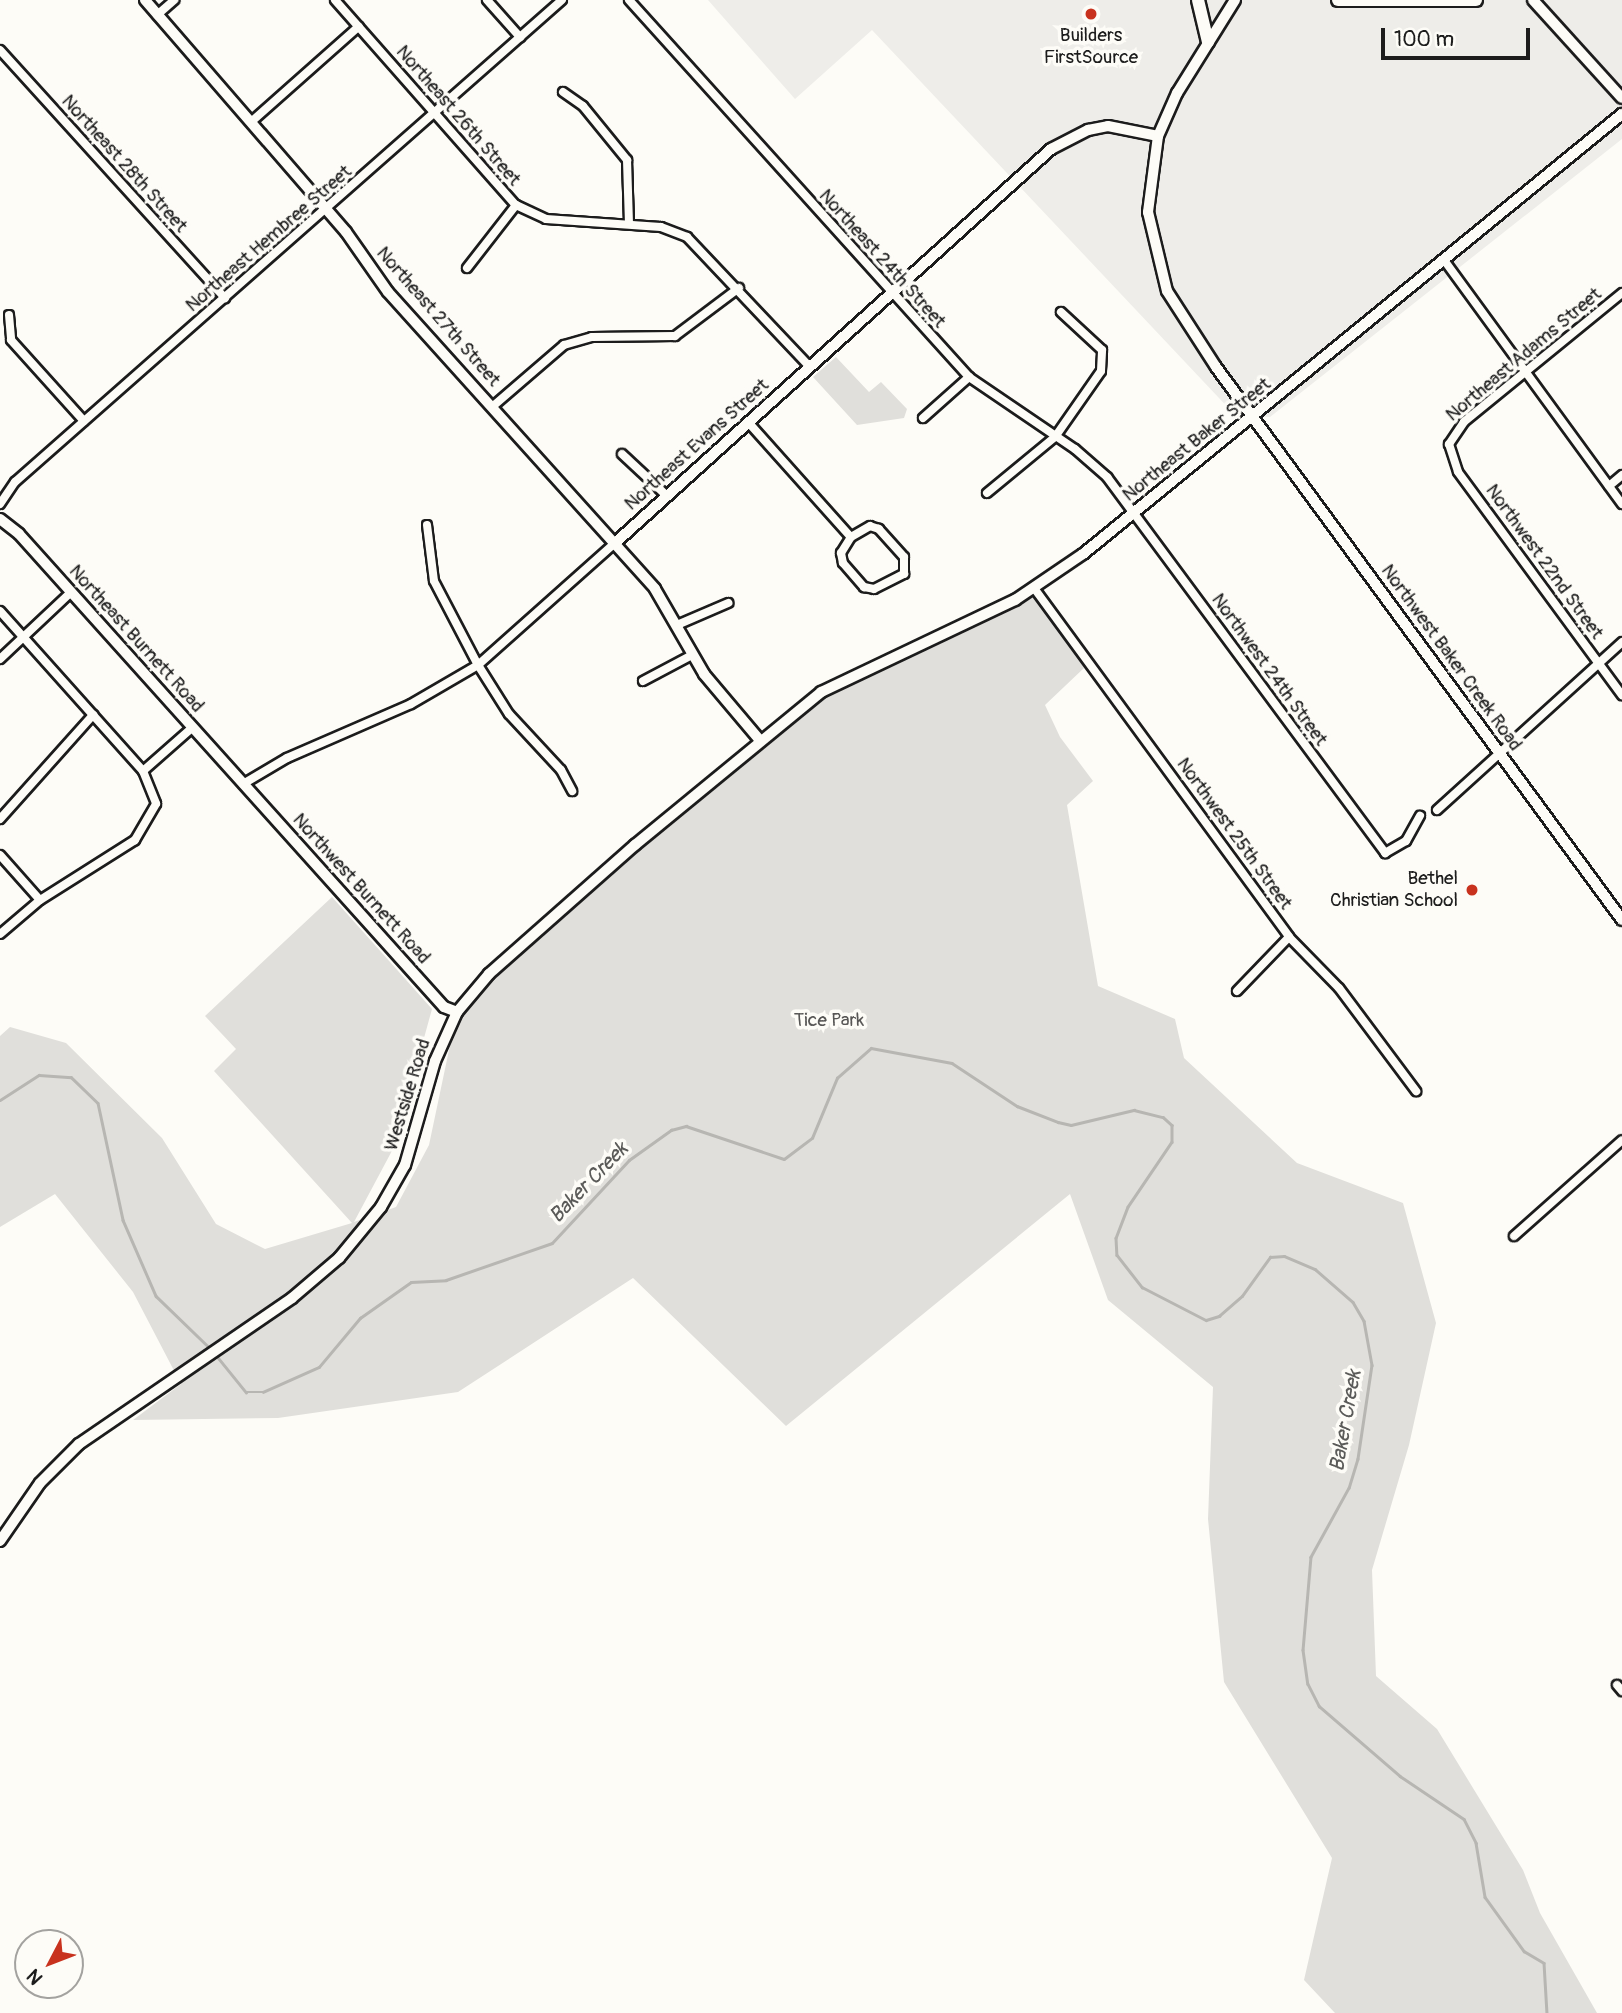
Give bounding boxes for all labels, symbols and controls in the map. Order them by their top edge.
marker: Builders FirstSource [1083,6,1099,22]
scale bar [1384,14,1533,58]
place label: Builders FirstSource [1044,25,1138,69]
text: 100 m [1394,26,1454,53]
street label: Northeast 26th Street [391,41,525,191]
street label: Northeast 28th Street [56,90,192,238]
street label: Northeast Hembree Street [181,161,357,317]
street label: Northeast 24th Street [814,185,950,333]
street label: Northeast 27th Street [371,242,505,392]
street label: Northeast Adams Street [1442,283,1606,427]
street label: Northeast Baker Street [1118,373,1276,507]
street label: Northeast Evans Street [620,374,774,516]
street label: Northwest 22nd Street [1480,480,1608,644]
street label: Northeast Burnett Road [64,560,208,718]
street label: Northwest Baker Creek Road [1376,560,1526,756]
street label: Northwest 24th Street [1206,589,1332,751]
street label: Northwest 25th Street [1171,754,1297,914]
street label: Northwest Burnett Road [287,809,435,969]
place label: Bethel Christian School [1330,868,1458,912]
marker: Bethel Christian School [1464,882,1480,898]
park label: Tice Park [794,1010,864,1032]
street label: Westside Road [380,1036,436,1154]
water label: Baker Creek [544,1137,634,1229]
water label: Baker Creek [1325,1368,1367,1474]
north arrow [14,1929,84,1999]
text: N [22,1964,48,1990]

